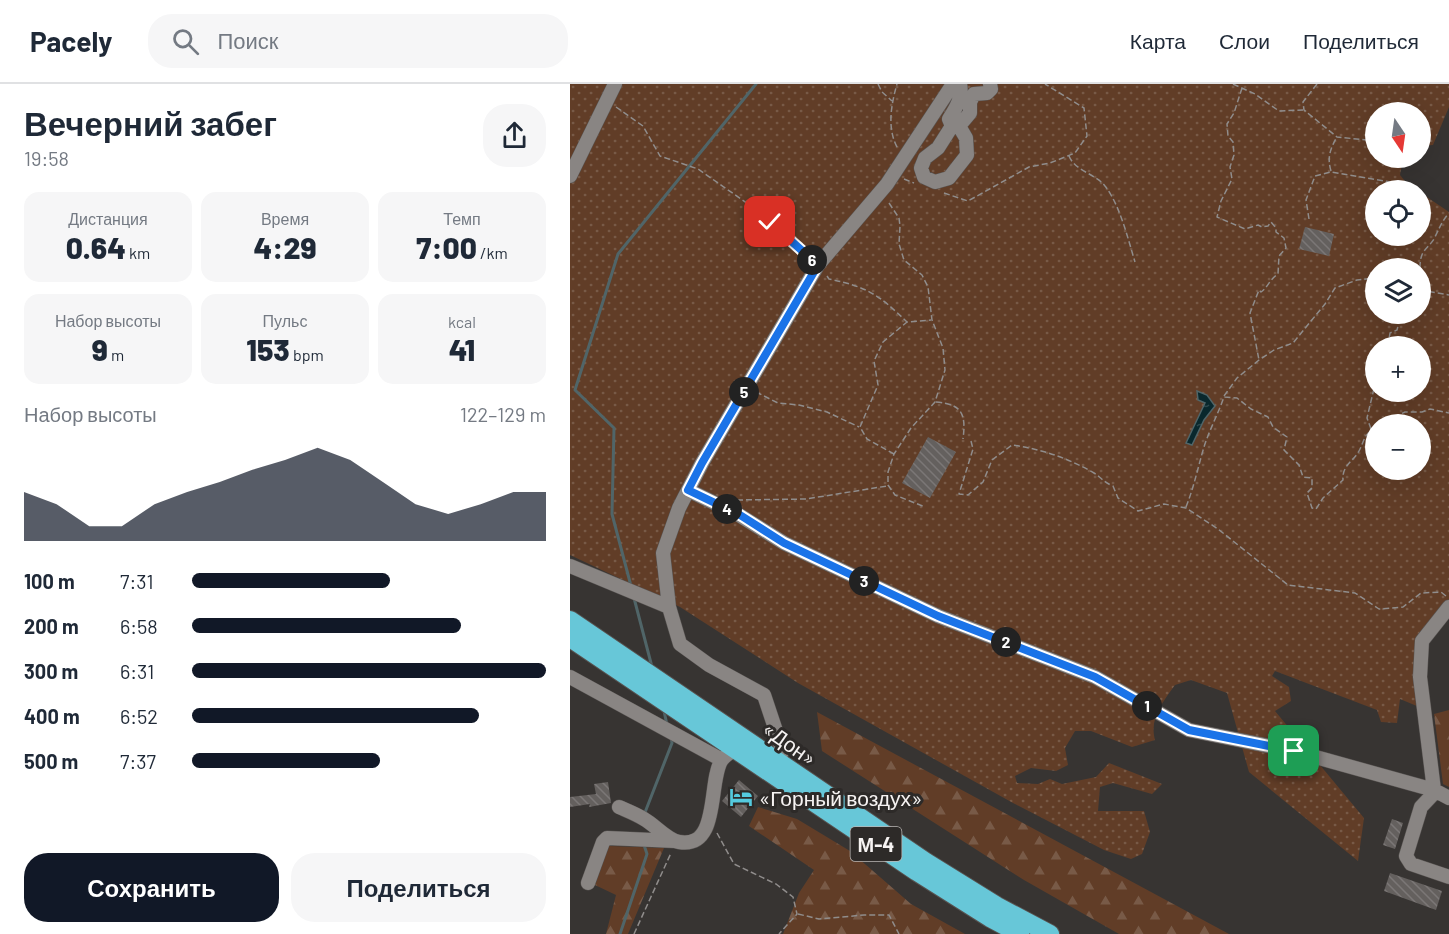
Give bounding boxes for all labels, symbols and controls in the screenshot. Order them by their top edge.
search box [148,14,568,68]
text: Pacely [30,24,112,58]
icon: search [169,25,202,58]
text: Поиск [217,27,278,53]
text: Карта [1130,28,1186,53]
text: Слои [1219,28,1270,53]
text: Поделиться [1303,28,1419,53]
north arrow [1365,102,1431,168]
map controls [1365,102,1431,480]
text: Вечерний забег [24,103,277,143]
button: share [483,104,546,167]
text: 19:58 [24,146,69,170]
button: locate [1365,180,1431,246]
pin [744,196,795,247]
icon: check [753,205,786,238]
text: Дистанция [68,209,148,228]
text: Время [261,209,309,228]
text: Темп [443,209,481,228]
text: 0.64 [66,229,126,265]
text: 4:29 [254,229,316,265]
text: 7:00 [416,229,477,265]
text: km [126,243,150,262]
text: /km [477,243,508,262]
pin: 6 [797,245,827,275]
text: 6 [808,250,816,269]
button: layers [1365,258,1431,324]
text: Набор высоты [55,311,161,330]
text: Пульс [263,311,307,330]
text: kcal [448,312,476,331]
text: 9 [92,331,108,367]
text: 153 [246,331,290,367]
text: 41 [449,331,475,367]
button: + [1365,336,1431,402]
text: m [108,345,124,364]
text: bpm [290,345,324,364]
pin: 5 [729,377,759,407]
text: 5 [740,382,748,401]
text: Набор высоты [24,402,157,426]
text: 122–129 m [460,402,546,426]
button: − [1365,414,1431,480]
pin: 4 [712,494,742,524]
text: 4 [722,499,732,518]
pin: 3 [849,566,879,596]
text: 100 m [24,569,75,593]
text: 7:31 [120,569,153,593]
text: 3 [860,571,868,590]
text: 200 m [24,614,79,638]
text: 6:58 [120,614,158,638]
pin: 2 [991,627,1021,657]
text: 2 [1002,632,1010,651]
text: 300 m [24,659,78,683]
text: 6:31 [120,659,154,683]
pin: 1 [1132,691,1162,721]
text: 1 [1144,696,1150,715]
text: 400 m [24,704,80,728]
text: 6:52 [120,704,158,728]
street label: «Дон» [758,715,822,771]
pin [1268,725,1319,776]
icon: arrive [1277,734,1310,767]
text: 500 m [24,749,78,773]
text: 7:37 [120,749,156,773]
hotel icon: «Горный воздух» [728,784,754,810]
place label: «Горный воздух» [759,785,922,810]
road number: М-4 [850,827,902,861]
button: Сохранить [24,853,279,922]
button: Поделиться [291,853,546,922]

